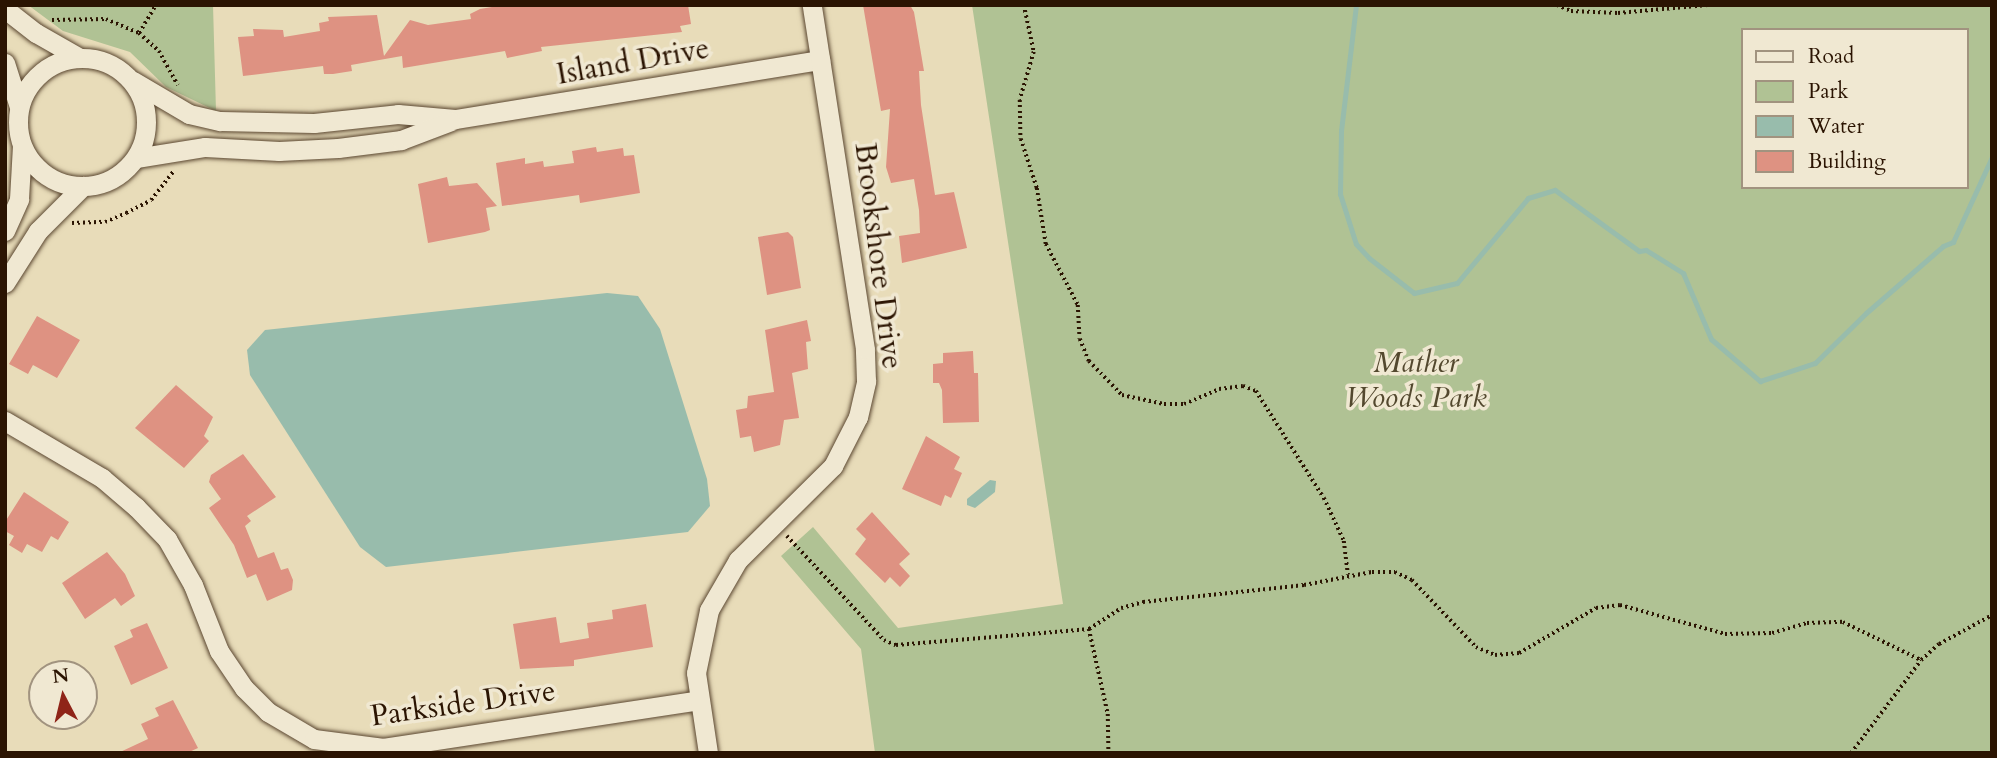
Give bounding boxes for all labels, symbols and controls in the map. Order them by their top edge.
legend [1742,28,1969,189]
street label: Island Drive [554,31,712,93]
text: Road [1808,42,1854,71]
text: Park [1808,77,1848,106]
text: Water [1808,112,1864,141]
street label: Brookshore Drive [846,141,910,371]
text: Building [1808,147,1886,176]
park label: Mather Woods Park [1345,345,1487,416]
north arrow [28,660,98,730]
text: N [51,662,70,690]
street label: Parkside Drive [368,673,558,735]

